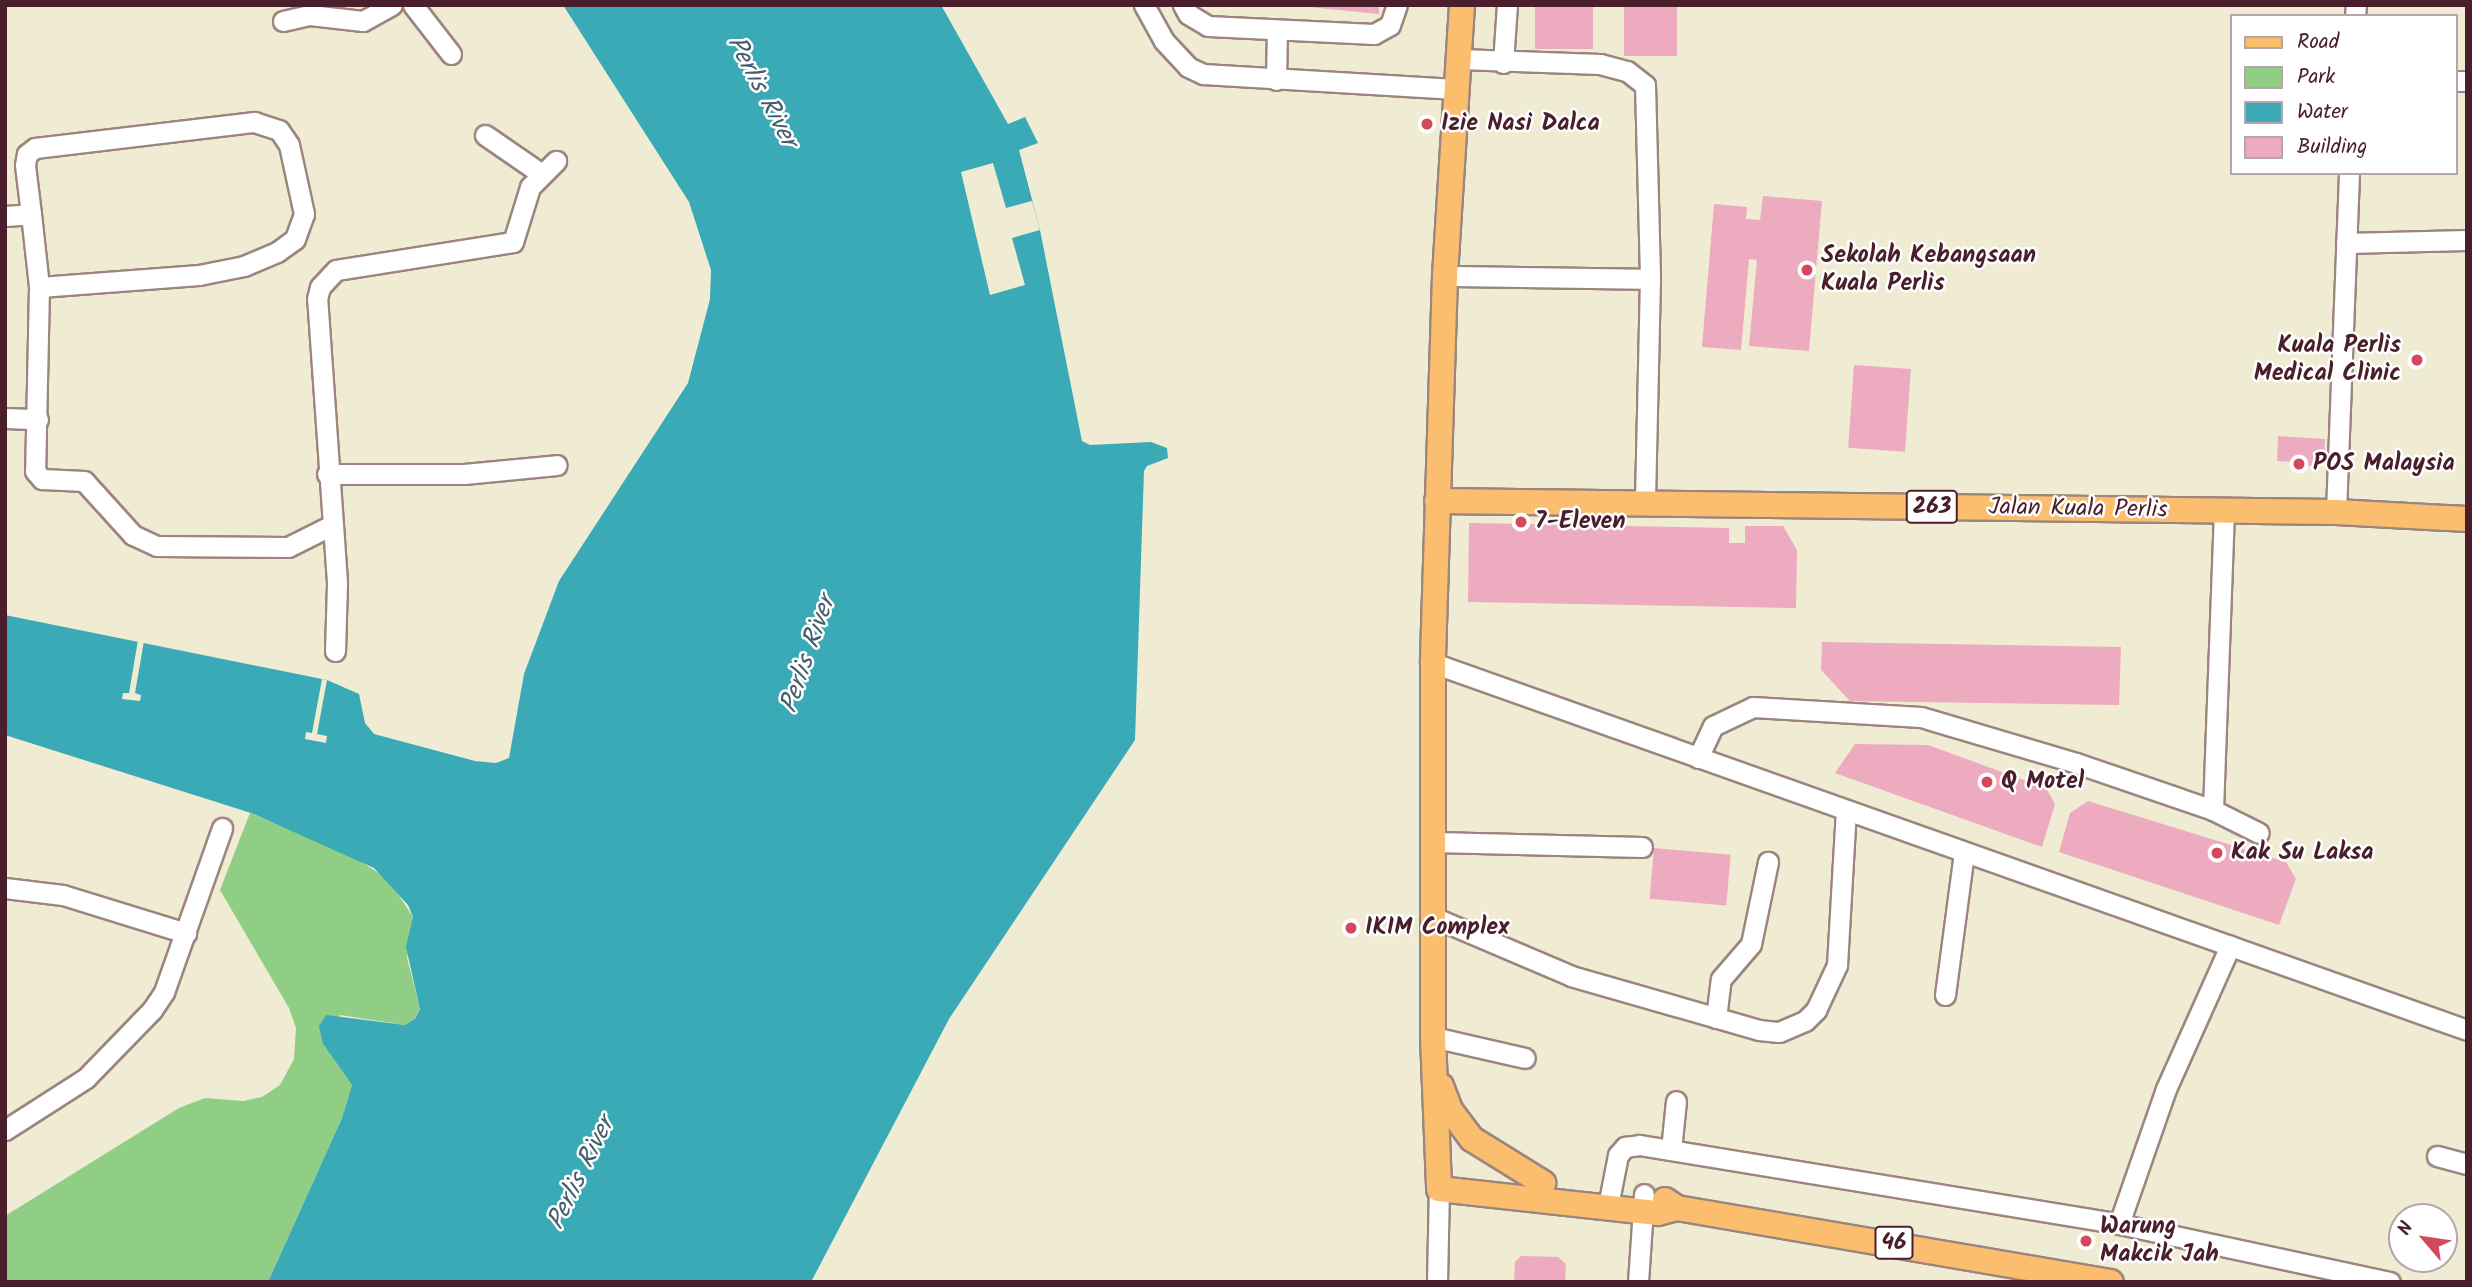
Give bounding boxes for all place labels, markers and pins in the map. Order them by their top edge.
place label: Izie Nasi Dalca [1441,110,1600,138]
marker: Izie Nasi Dalca [1419,116,1435,132]
place label: Sekolah Kebangsaan Kuala Perlis [1821,242,2036,298]
marker: Sekolah Kebangsaan Kuala Perlis [1799,262,1815,278]
place label: Kuala Perlis Medical Clinic [2254,332,2401,388]
marker: Kuala Perlis Medical Clinic [2407,350,2427,370]
place label: POS Malaysia [2313,450,2455,478]
marker: POS Malaysia [2291,456,2307,472]
place label: 7-Eleven [1535,508,1626,536]
marker: 7-Eleven [1513,514,1529,530]
place label: Q Motel [2001,768,2084,796]
marker: Q Motel [1979,774,1995,790]
place label: Kak Su Laksa [2231,839,2374,867]
marker: Kak Su Laksa [2209,845,2225,861]
place label: IKIM Complex [1365,914,1509,942]
marker: IKIM Complex [1343,920,1359,936]
place label: Warung Makcik Jah [2100,1213,2219,1269]
marker: Warung Makcik Jah [2078,1233,2094,1249]

